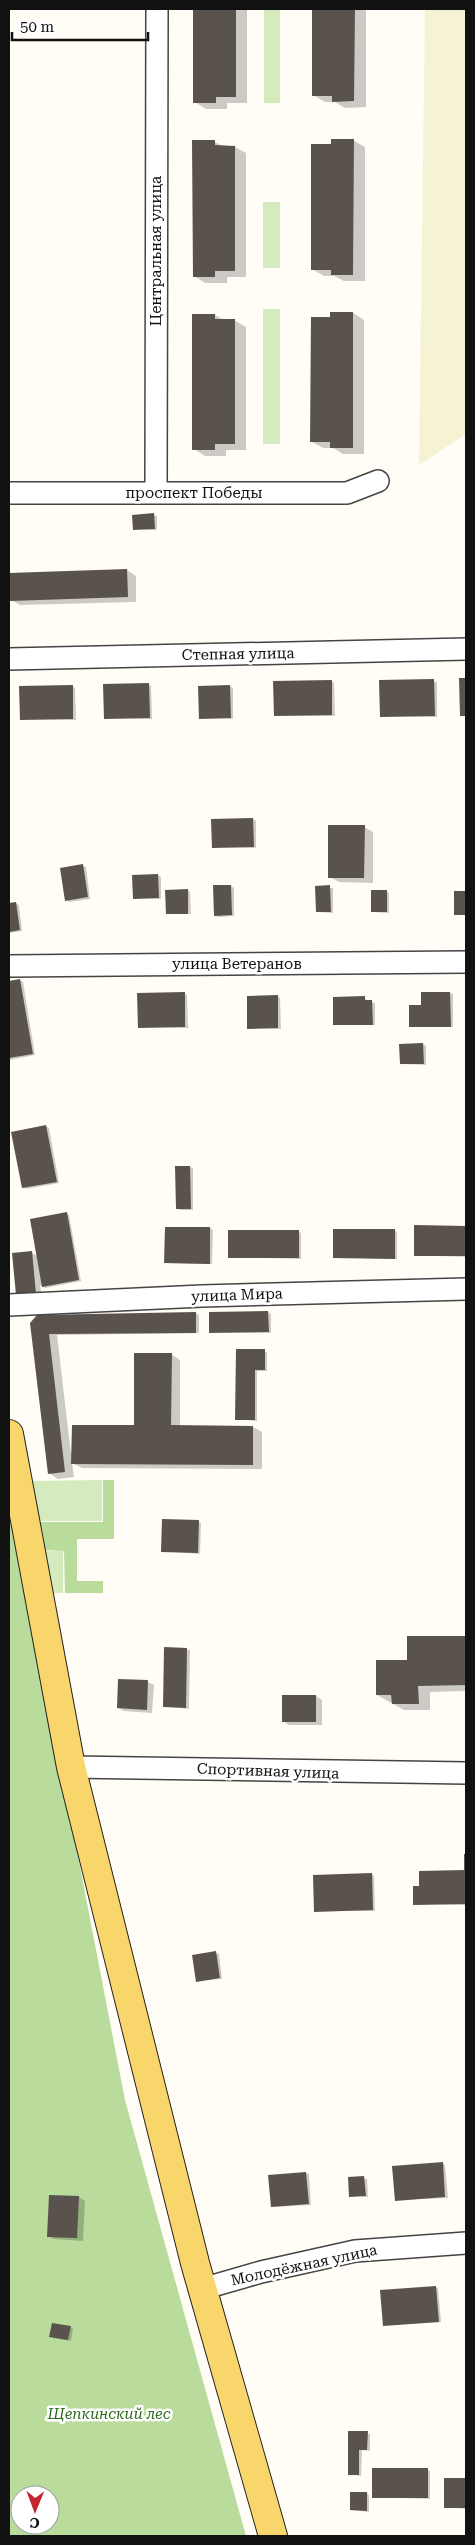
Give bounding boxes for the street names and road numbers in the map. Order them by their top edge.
street label: Центральная улица [147,176,165,326]
street label: проспект Победы [126,484,262,502]
street label: Степная улица [181,644,295,664]
street label: улица Ветеранов [172,955,302,973]
street label: улица Мира [191,1284,283,1306]
street label: Спортивная улица [196,1760,340,1782]
street label: Молодёжная улица [229,2241,379,2289]

